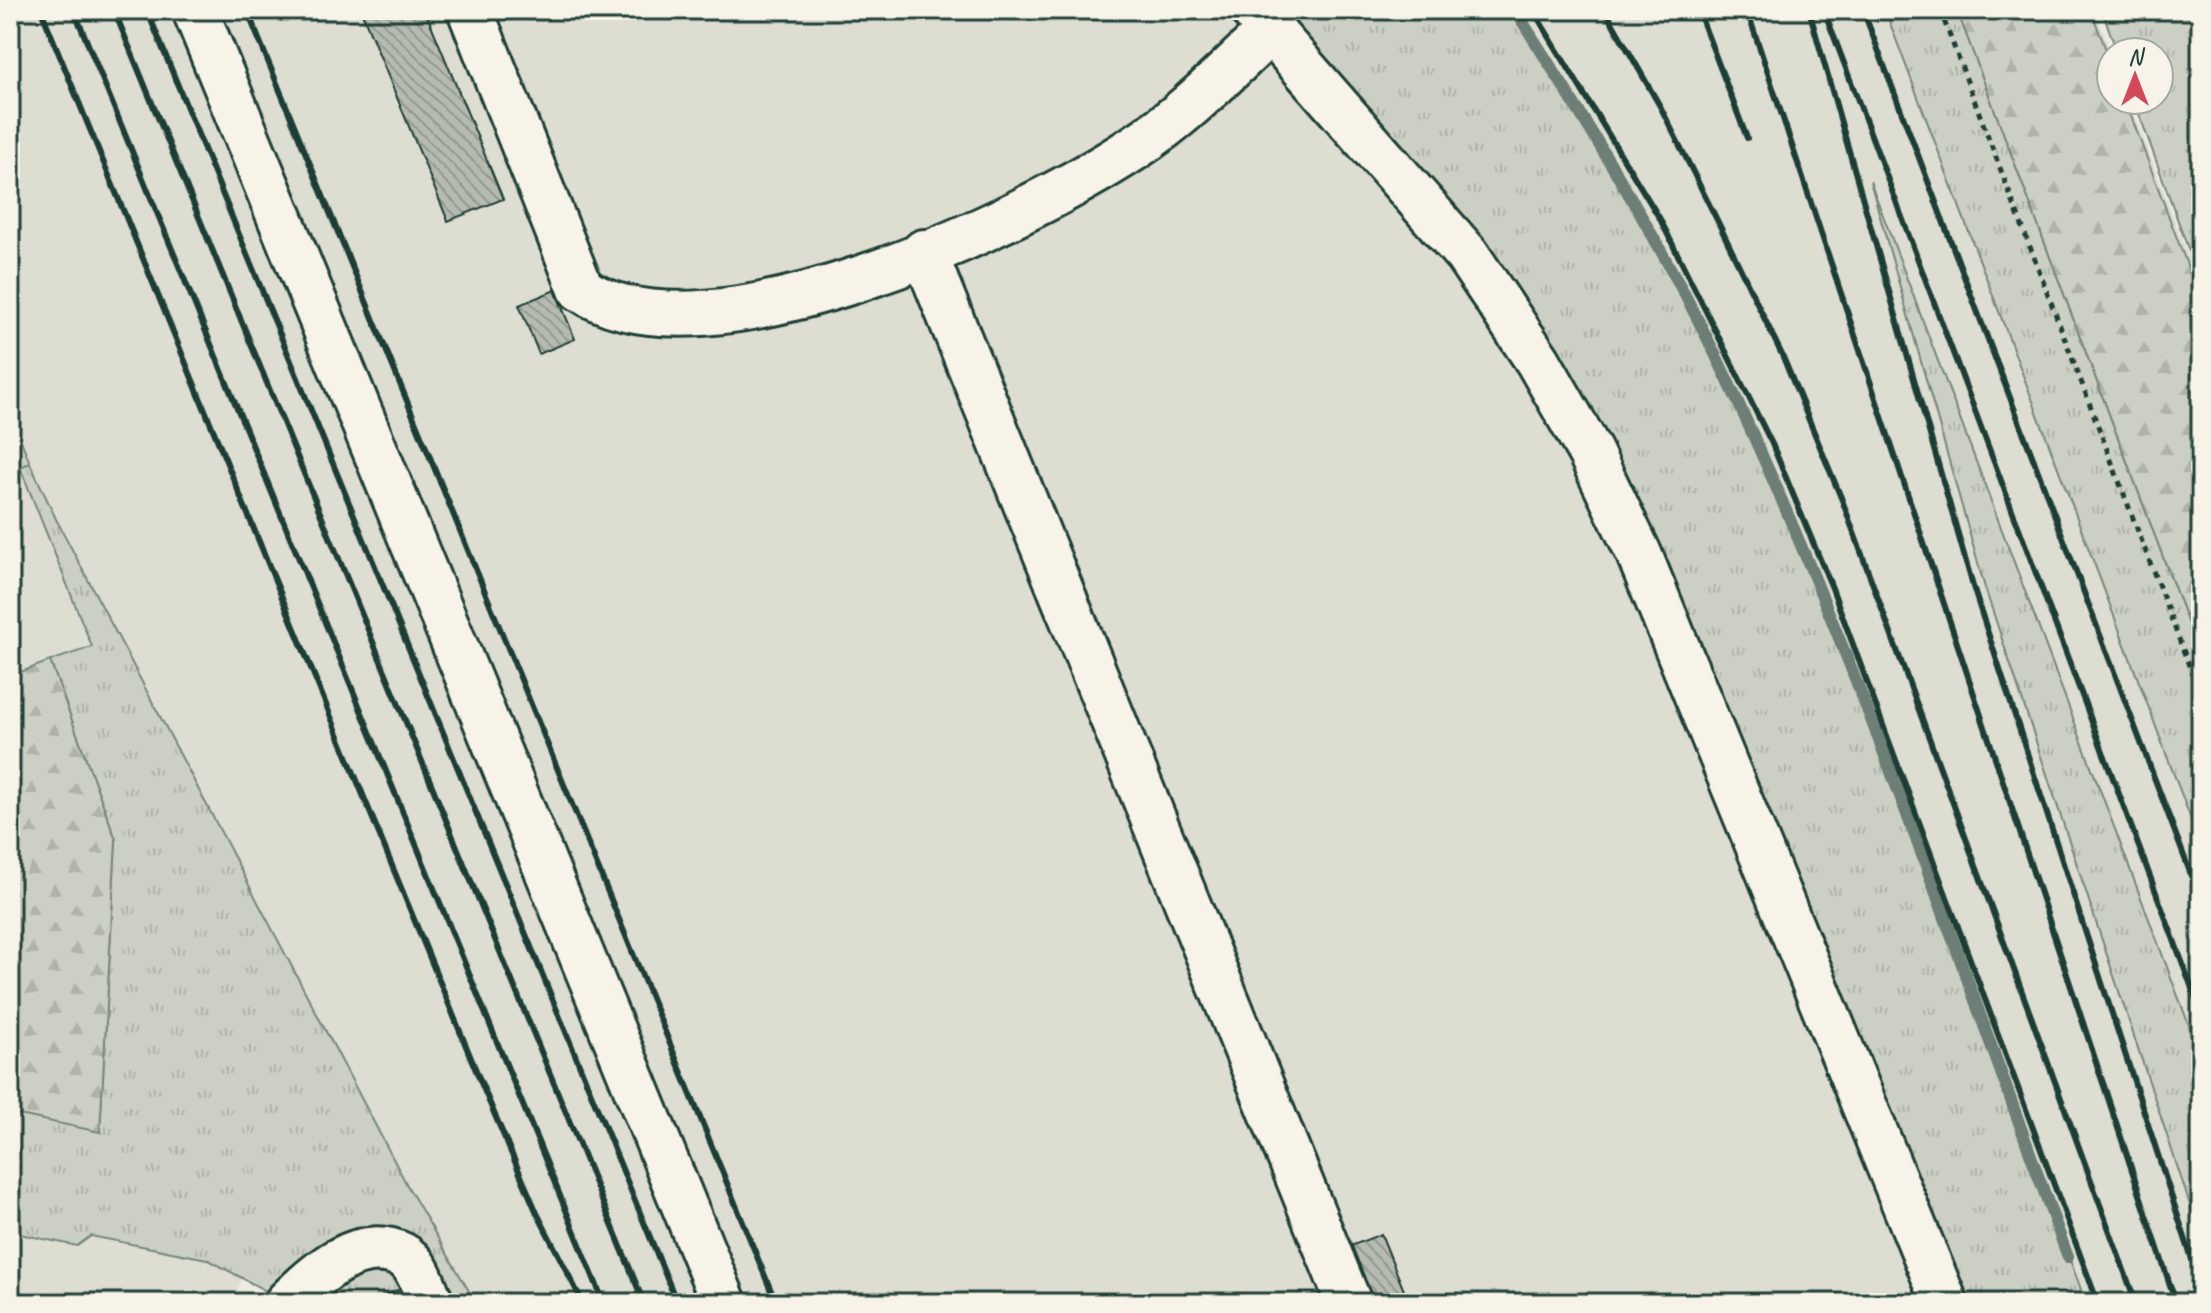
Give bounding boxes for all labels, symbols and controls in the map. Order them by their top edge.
north arrow [2095,36,2175,116]
text: N [2128,43,2145,71]

